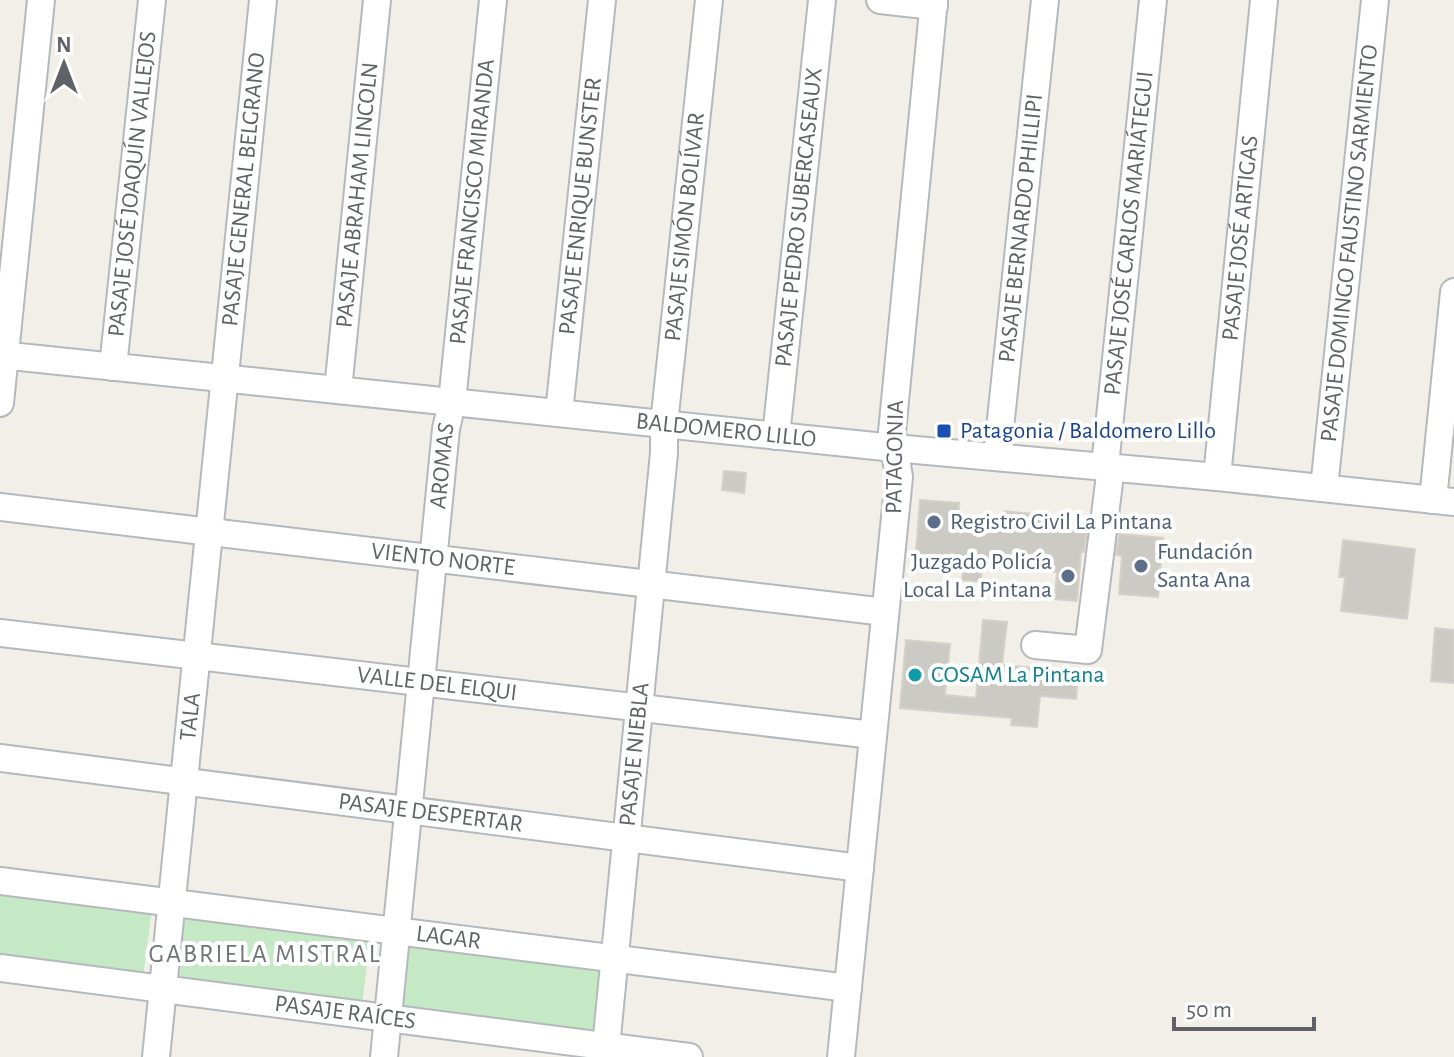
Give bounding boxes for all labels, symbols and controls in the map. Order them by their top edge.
north arrow [24,24,104,104]
street label: PASAJE JOSÉ JOAQUÍN VALLEJOS [104,30,161,338]
text: N [56,34,72,56]
street label: PASAJE DOMINGO FAUSTINO SARMIENTO [1317,43,1382,443]
street label: PASAJE GENERAL BELGRANO [218,51,270,327]
street label: PASAJE FRANCISCO MIRANDA [446,58,499,346]
street label: PASAJE ABRAHAM LINCOLN [332,61,383,329]
street label: PASAJE PEDRO SUBERCASEAUX [771,66,827,368]
street label: PASAJE JOSÉ CARLOS MARIÁTEGUI [1100,70,1158,397]
street label: PASAJE ENRIQUE BUNSTER [555,76,606,336]
street label: PASAJE BERNARDO PHILLIPI [995,93,1047,364]
street label: PASAJE SIMÓN BOLÍVAR [661,111,709,343]
street label: PASAJE JOSÉ ARTIGAS [1218,134,1263,342]
street label: PATAGONIA [882,400,908,514]
street label: BALDOMERO LILLO [635,409,817,452]
place label: Patagonia / Baldomero Lillo [960,419,1216,443]
street label: AROMAS [426,420,459,510]
marker: Patagonia / Baldomero Lillo [935,422,953,440]
place label: Registro Civil La Pintana [950,510,1173,534]
marker: Registro Civil La Pintana [925,513,943,531]
street label: VIENTO NORTE [370,539,517,580]
place label: Fundación Santa Ana [1157,540,1253,592]
place label: Juzgado Policía Local La Pintana [903,550,1052,602]
marker: Fundación Santa Ana [1132,557,1150,575]
marker: Juzgado Policía Local La Pintana [1059,567,1077,585]
street label: VALLE DEL ELQUI [356,663,518,705]
place label: COSAM La Pintana [931,663,1104,687]
marker: COSAM La Pintana [906,666,924,684]
street label: PASAJE NIEBLA [616,681,654,828]
street label: TALA [176,691,205,742]
street label: PASAJE DESPERTAR [337,789,524,837]
street label: LAGAR [415,922,482,954]
district label: GABRIELA MISTRAL [148,941,382,967]
scale bar [1174,981,1314,1031]
street label: PASAJE RAÍCES [273,992,417,1034]
text: 50 m [1186,998,1232,1022]

